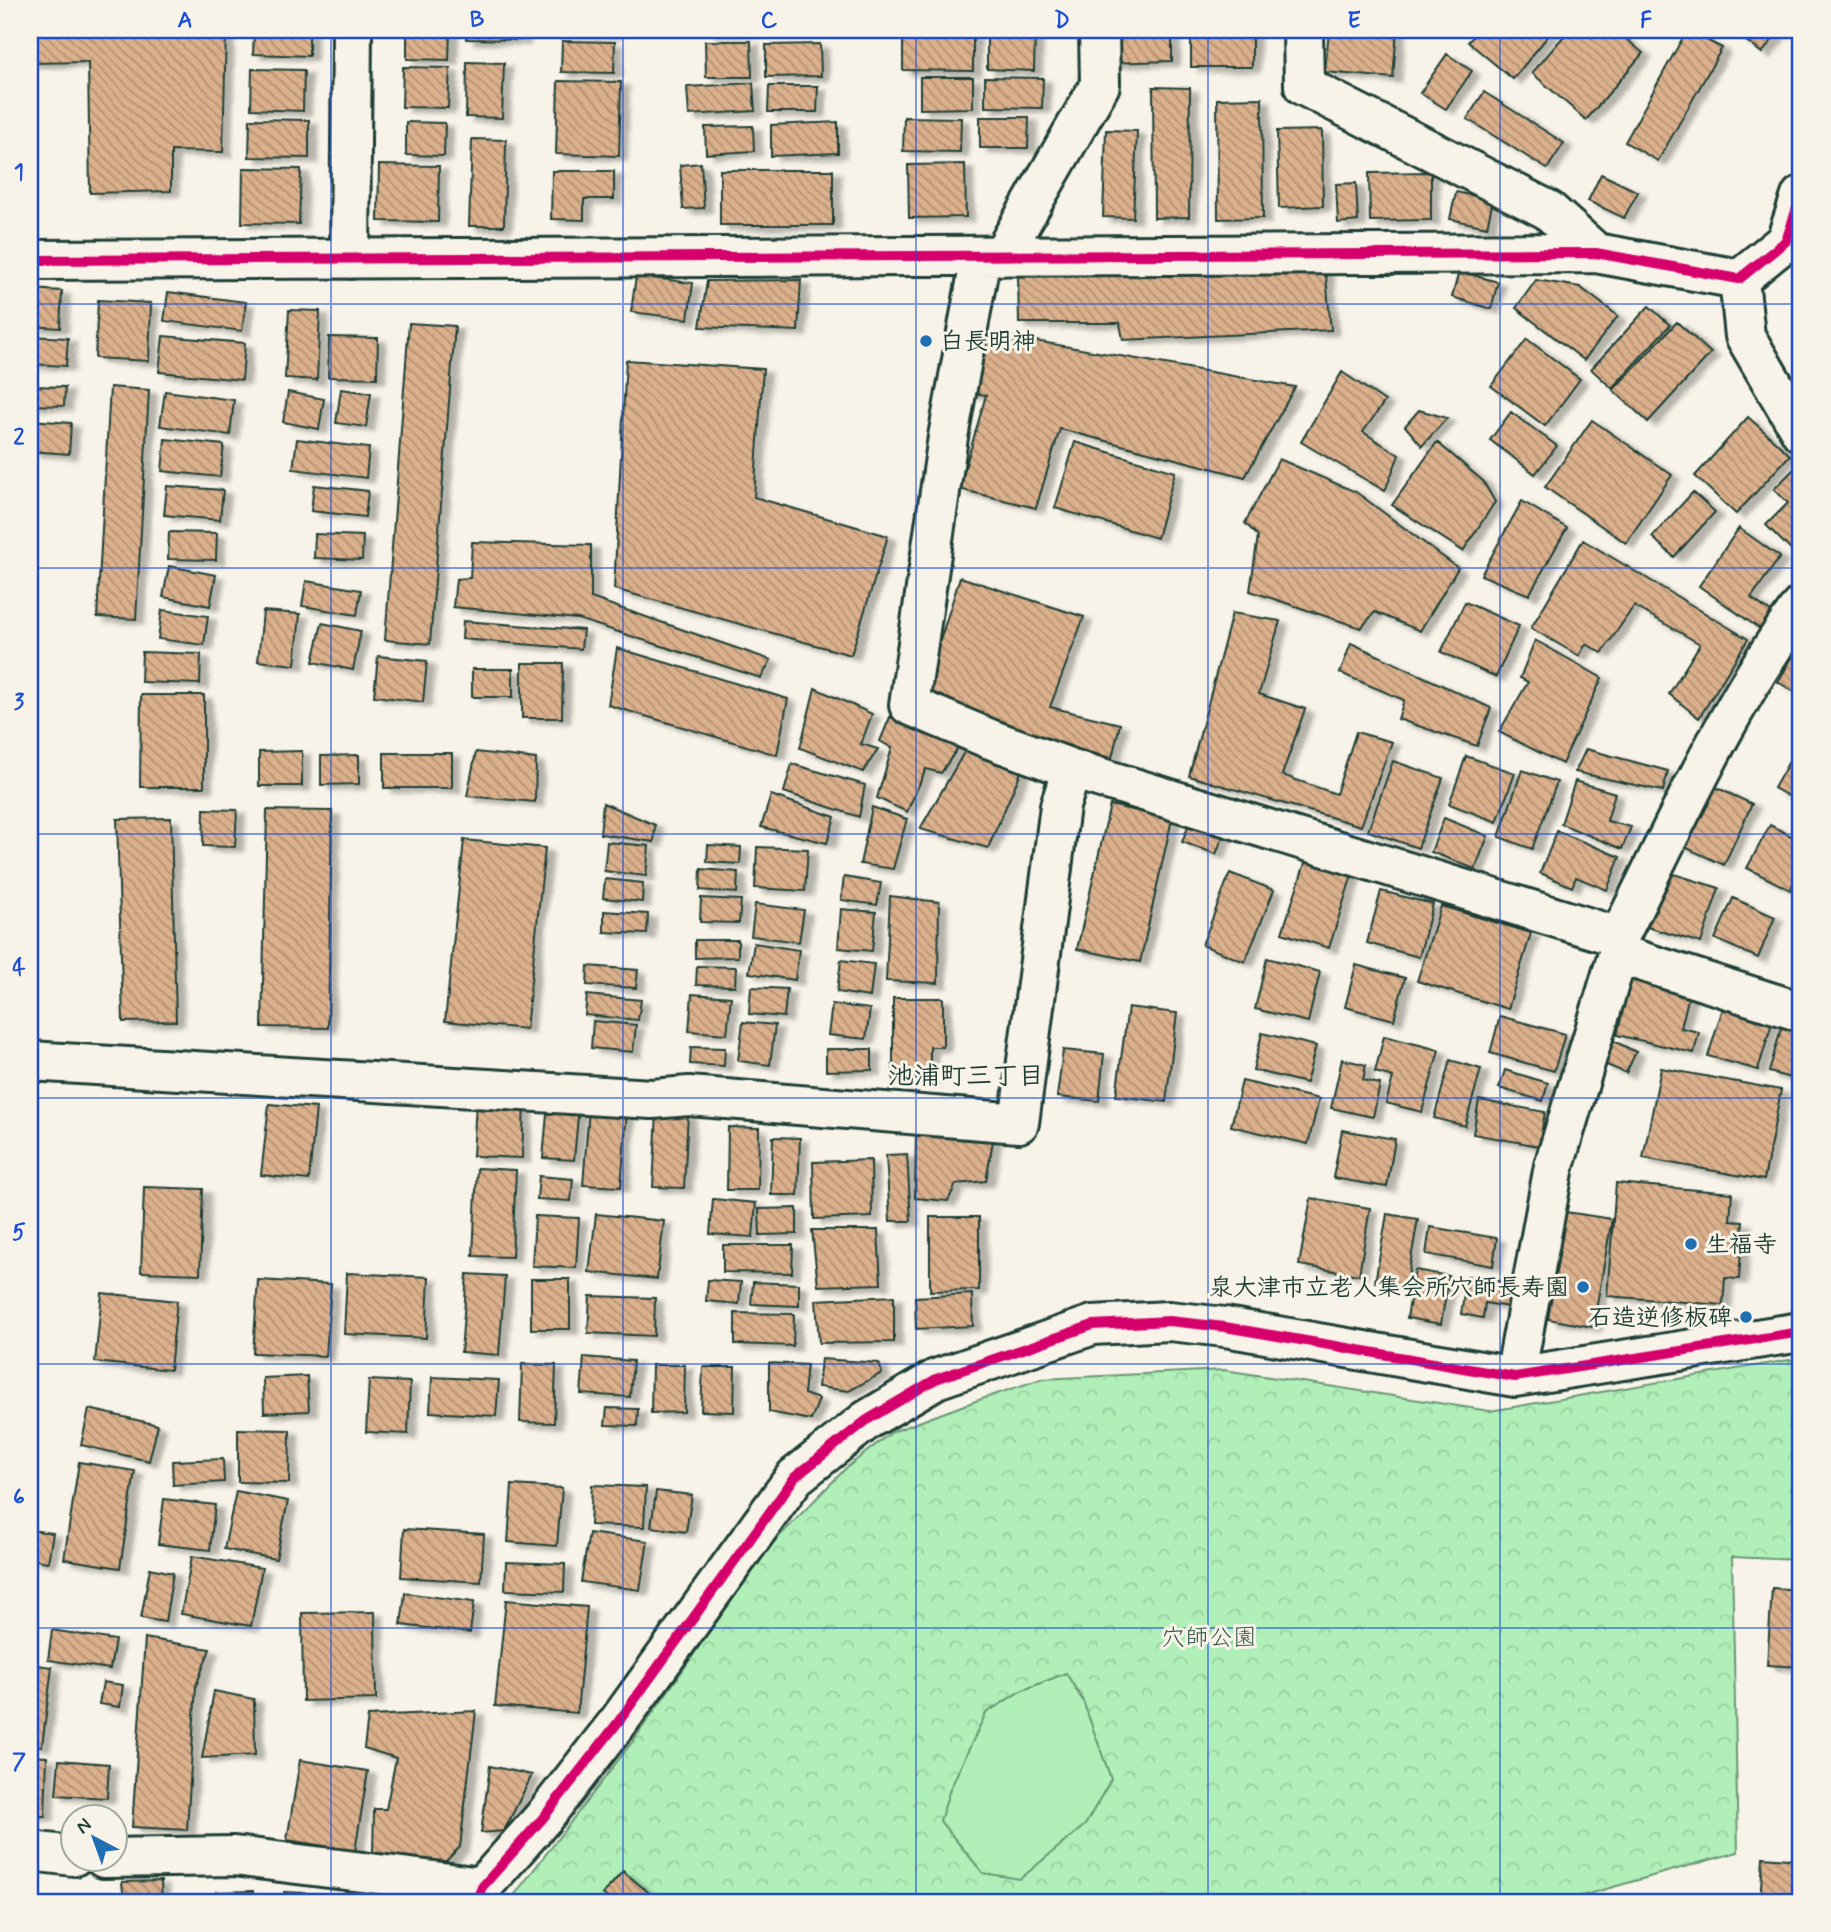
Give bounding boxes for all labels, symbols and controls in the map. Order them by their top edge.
text: A [177,6,193,36]
text: B [470,6,485,36]
text: C [761,6,778,36]
text: D [1054,6,1070,36]
text: E [1347,6,1361,36]
text: F [1640,6,1652,36]
text: 1 [14,158,24,188]
place label: 白長明神 [940,327,1036,358]
marker: 白長明神 [918,333,934,349]
text: 2 [13,423,25,453]
text: 3 [14,688,25,718]
text: 4 [12,953,26,983]
district label: 池浦町三丁目 [888,1060,1044,1094]
text: 5 [12,1218,26,1248]
place label: 生福寺 [1705,1230,1777,1261]
marker: 生福寺 [1683,1236,1699,1252]
place label: 泉大津市立老人集会所穴師長寿園 [1209,1273,1569,1304]
marker: 泉大津市立老人集会所穴師長寿園 [1575,1279,1591,1295]
place label: 石造逆修板碑 [1588,1303,1732,1334]
marker: 石造逆修板碑 [1738,1309,1754,1325]
text: 6 [13,1483,25,1513]
park label: 穴師公園 [1161,1623,1257,1654]
text: 7 [12,1748,26,1778]
north arrow [60,1802,130,1872]
text: N [71,1813,97,1840]

